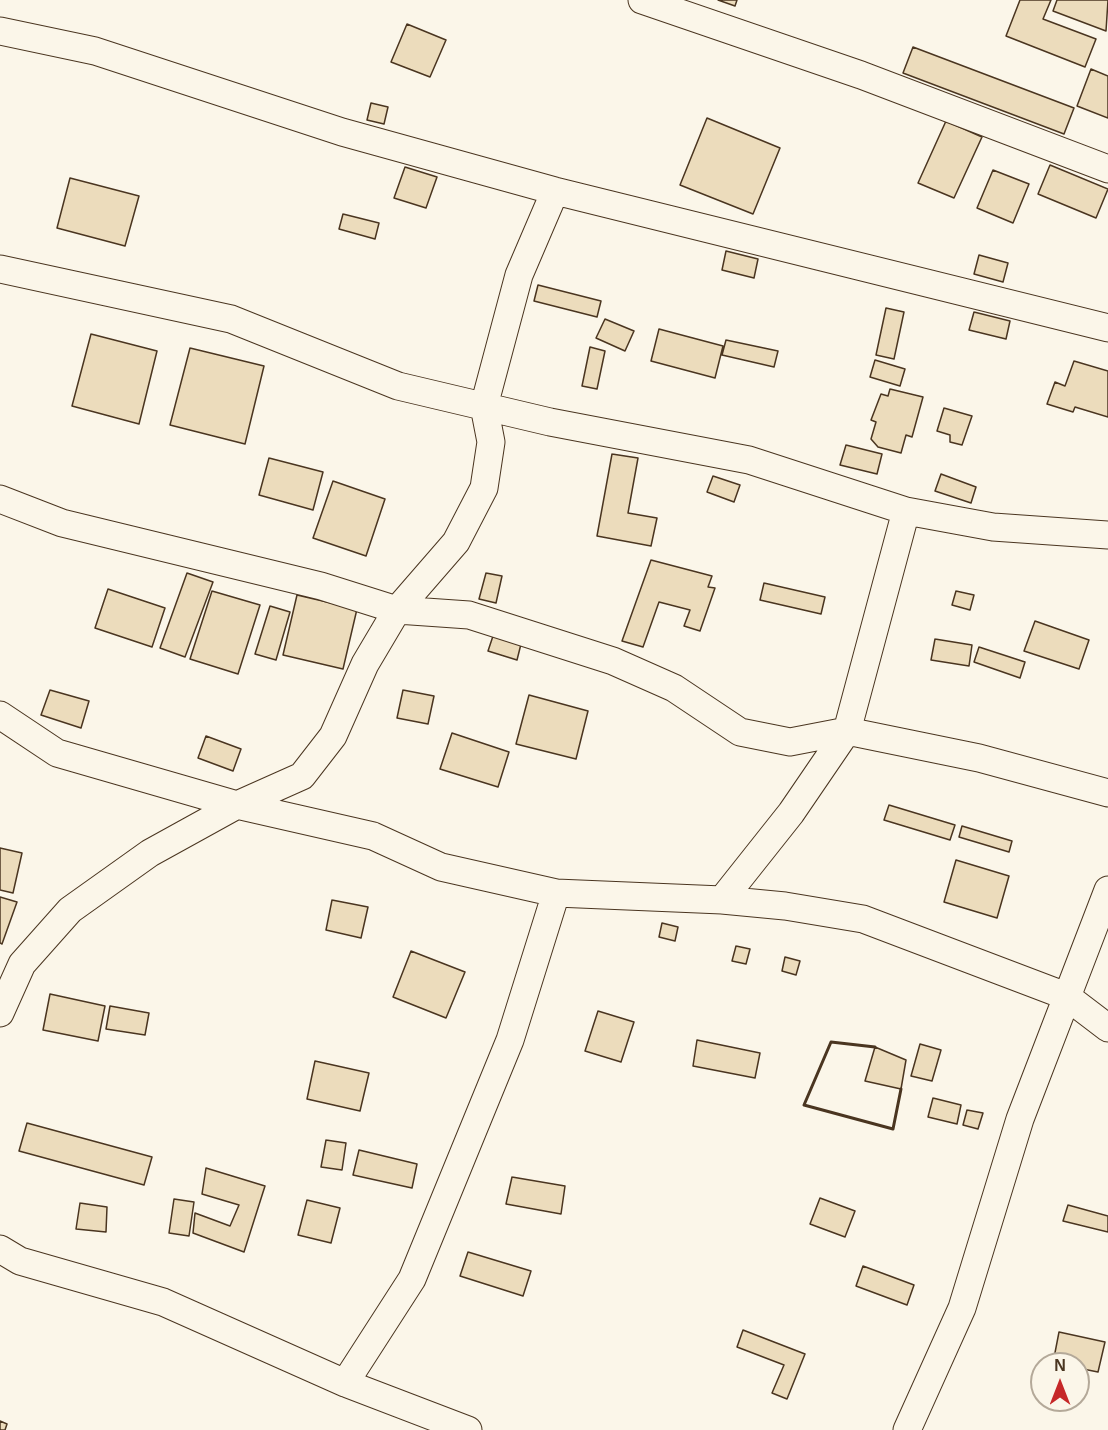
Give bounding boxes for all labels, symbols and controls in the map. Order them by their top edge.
north arrow [1030,1352,1090,1412]
text: N [1054,1357,1066,1374]

